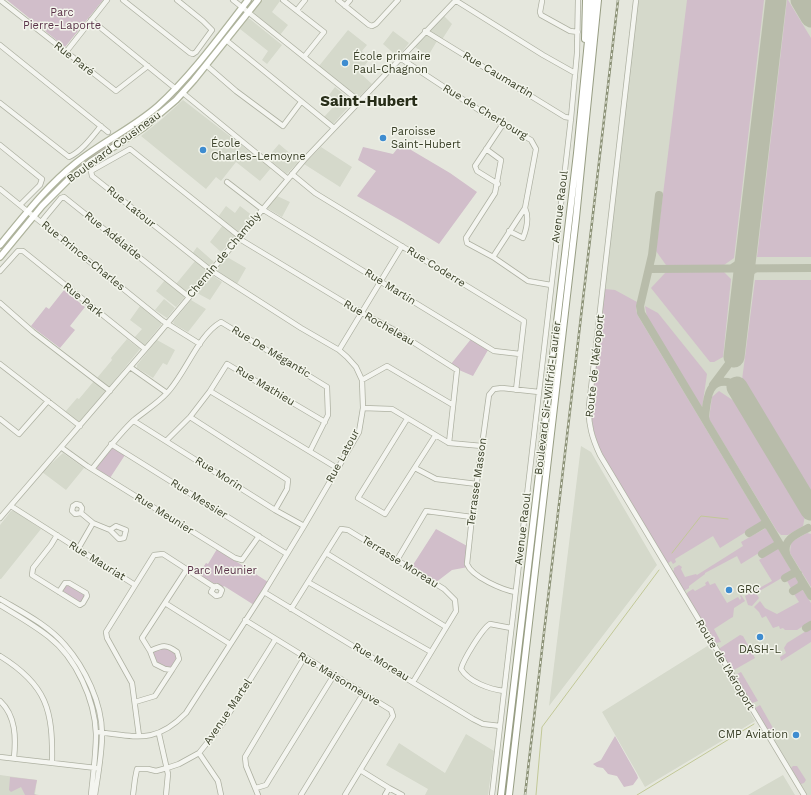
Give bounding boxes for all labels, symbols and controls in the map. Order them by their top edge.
park label: Parc Pierre-Laporte [23,6,101,32]
street label: Rue Paré [51,39,97,79]
street label: Rue Caumartin [460,49,536,101]
place label: École primaire Paul-Chagnon [353,50,431,76]
marker: École primaire Paul-Chagnon [340,58,350,68]
street label: Rue de Cherbourg [440,81,530,143]
district label: Saint-Hubert [320,93,418,111]
street label: Boulevard Cousineau [65,109,163,185]
place label: Paroisse Saint-Hubert [391,125,461,151]
marker: Paroisse Saint-Hubert [378,133,388,143]
place label: École Charles-Lemoyne [211,137,306,163]
marker: École Charles-Lemoyne [198,145,208,155]
street label: Avenue Raoul [549,170,571,244]
street label: Rue Latour [104,183,158,231]
street label: Rue Adélaïde [82,209,144,263]
street label: Chemin de Chambly [184,209,264,301]
street label: Rue Prince-Charles [39,218,127,294]
street label: Rue Coderre [404,244,468,290]
street label: Rue Martin [362,266,418,308]
street label: Rue Park [60,280,106,320]
street label: Rue Rocheleau [341,297,417,349]
street label: Route de l'Aéroport [583,314,607,418]
street label: Boulevard Sir-Wilfrid-Laurier [532,320,564,476]
street label: Rue De Mégantic [229,323,313,381]
street label: Rue Mathieu [233,363,297,409]
street label: Rue Latour [323,427,363,485]
street label: Terrasse Masson [464,437,490,527]
street label: Rue Morin [193,454,245,494]
street label: Rue Messier [168,476,230,522]
street label: Rue Meunier [132,491,196,537]
street label: Avenue Raoul [512,492,534,566]
street label: Terrasse Moreau [359,533,441,591]
street label: Rue Mauriat [66,538,128,584]
park label: Parc Meunier [187,564,257,578]
place label: GRC [737,583,760,597]
marker: GRC [724,585,734,595]
street label: Route de l'Aéroport [693,617,757,713]
marker: DASH-L [755,632,765,642]
street label: Rue Moreau [350,640,412,684]
place label: DASH-L [739,643,781,657]
street label: Rue Maisonneuve [295,649,383,709]
street label: Avenue Martel [201,677,255,747]
place label: CMP Aviation [718,728,788,742]
marker: CMP Aviation [791,730,801,740]

